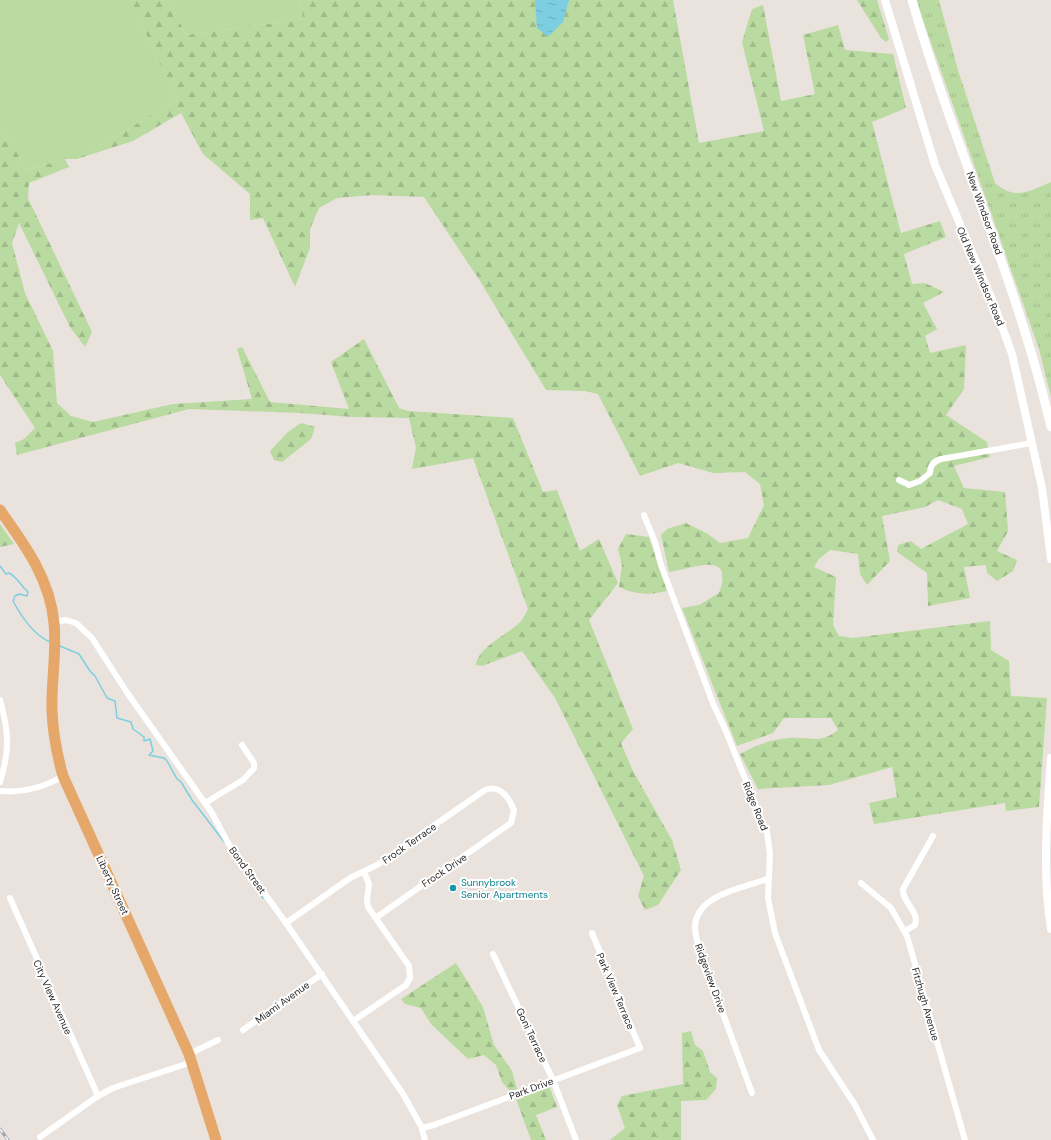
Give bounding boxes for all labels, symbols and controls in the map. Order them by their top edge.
street label: New Windsor Road [963,170,1006,256]
street label: Old New Windsor Road [954,225,1007,328]
street label: Ridge Road [740,780,771,833]
street label: Frock Terrace [380,820,439,867]
street label: Bond Street [226,844,269,896]
street label: Frock Drive [419,850,470,890]
street label: Liberty Street [93,854,132,917]
place label: Sunnybrook Senior Apartments [461,876,548,901]
marker: Sunnybrook Senior Apartments [448,883,458,893]
street label: Ridgeview Drive [692,942,729,1015]
street label: Park View Terrace [594,951,638,1032]
street label: City View Avenue [30,958,75,1037]
street label: Fitzhugh Avenue [909,966,942,1043]
street label: Miami Avenue [253,978,312,1027]
street label: Goni Terrace [513,1006,550,1065]
street label: Park Drive [507,1074,555,1102]

